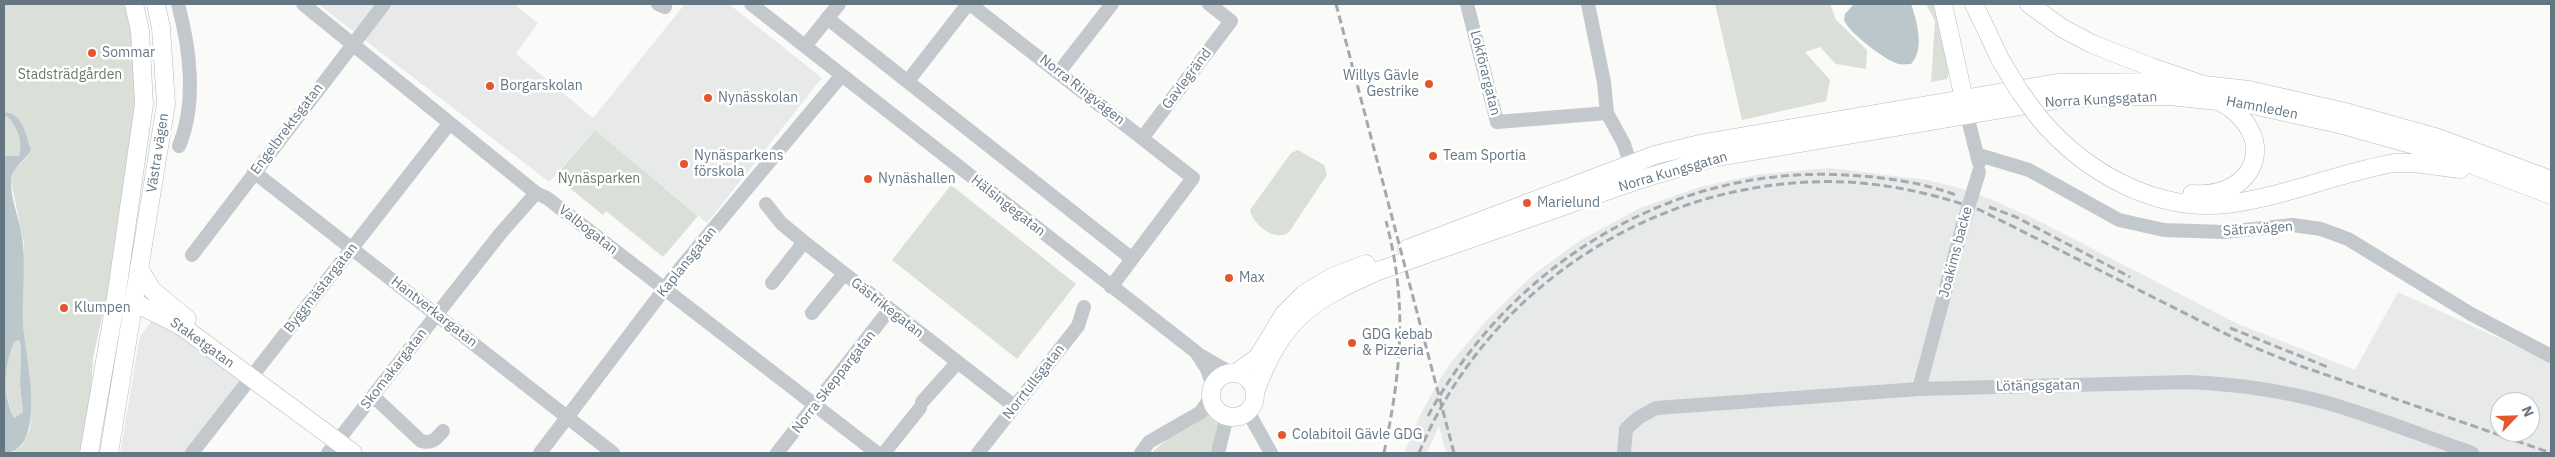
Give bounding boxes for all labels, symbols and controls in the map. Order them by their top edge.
street label: Lokförargatan [1466,29,1504,117]
place label: Sommar [102,45,155,61]
street label: Gavlegränd [1159,45,1215,113]
marker: Sommar [86,47,98,59]
street label: Norra Ringvägen [1036,51,1128,129]
park label: Stadsträdgården [18,67,122,83]
place label: Willys Gävle Gestrike [1343,68,1419,100]
place label: Borgarskolan [500,78,583,94]
marker: Willys Gävle Gestrike [1423,78,1435,90]
street label: Engelbrektsgatan [247,80,327,178]
marker: Borgarskolan [484,80,496,92]
street label: Norra Kungsgatan [2044,89,2158,111]
place label: Nynässkolan [718,90,798,106]
marker: Nynässkolan [702,92,714,104]
street label: Hamnleden [2225,93,2299,123]
street label: Västra vägen [143,112,173,194]
place label: Nynäsparkens förskola [694,148,783,180]
place label: Team Sportia [1443,148,1526,164]
street label: Norra Kungsgatan [1617,148,1729,196]
marker: Team Sportia [1427,150,1439,162]
marker: Nynäsparkens förskola [678,158,690,170]
park label: Nynäsparken [558,171,640,187]
place label: Nynäshallen [878,171,956,187]
street label: Hälsingegatan [968,172,1048,240]
marker: Nynäshallen [862,173,874,185]
place label: Marielund [1537,195,1600,211]
marker: Marielund [1521,197,1533,209]
street label: Valbogatan [555,202,621,258]
street label: Joakims backe [1936,205,1976,299]
street label: Sätravägen [2222,218,2294,240]
street label: Kaplansgatan [654,224,720,300]
street label: Byggmästargatan [281,240,361,336]
place label: Max [1239,270,1265,286]
marker: Max [1223,272,1235,284]
street label: Hantverkargatan [388,273,480,351]
street label: Gästrikegatan [847,274,927,342]
place label: Klumpen [74,300,131,316]
marker: Klumpen [58,302,70,314]
street label: Staketgatan [167,314,237,372]
street label: Skomakargatan [357,325,431,413]
street label: Norra Skeppargatan [789,327,879,437]
place label: GDG kebab & Pizzeria [1362,327,1433,360]
marker: GDG kebab & Pizzeria [1346,337,1358,349]
street label: Norrtullsgatan [1000,341,1068,423]
street label: Lötängsgatan [1996,377,2080,395]
north arrow [2490,392,2540,442]
text: N [2518,403,2538,420]
place label: Colabitoil Gävle GDG [1292,427,1422,443]
marker: Colabitoil Gävle GDG [1276,429,1288,441]

